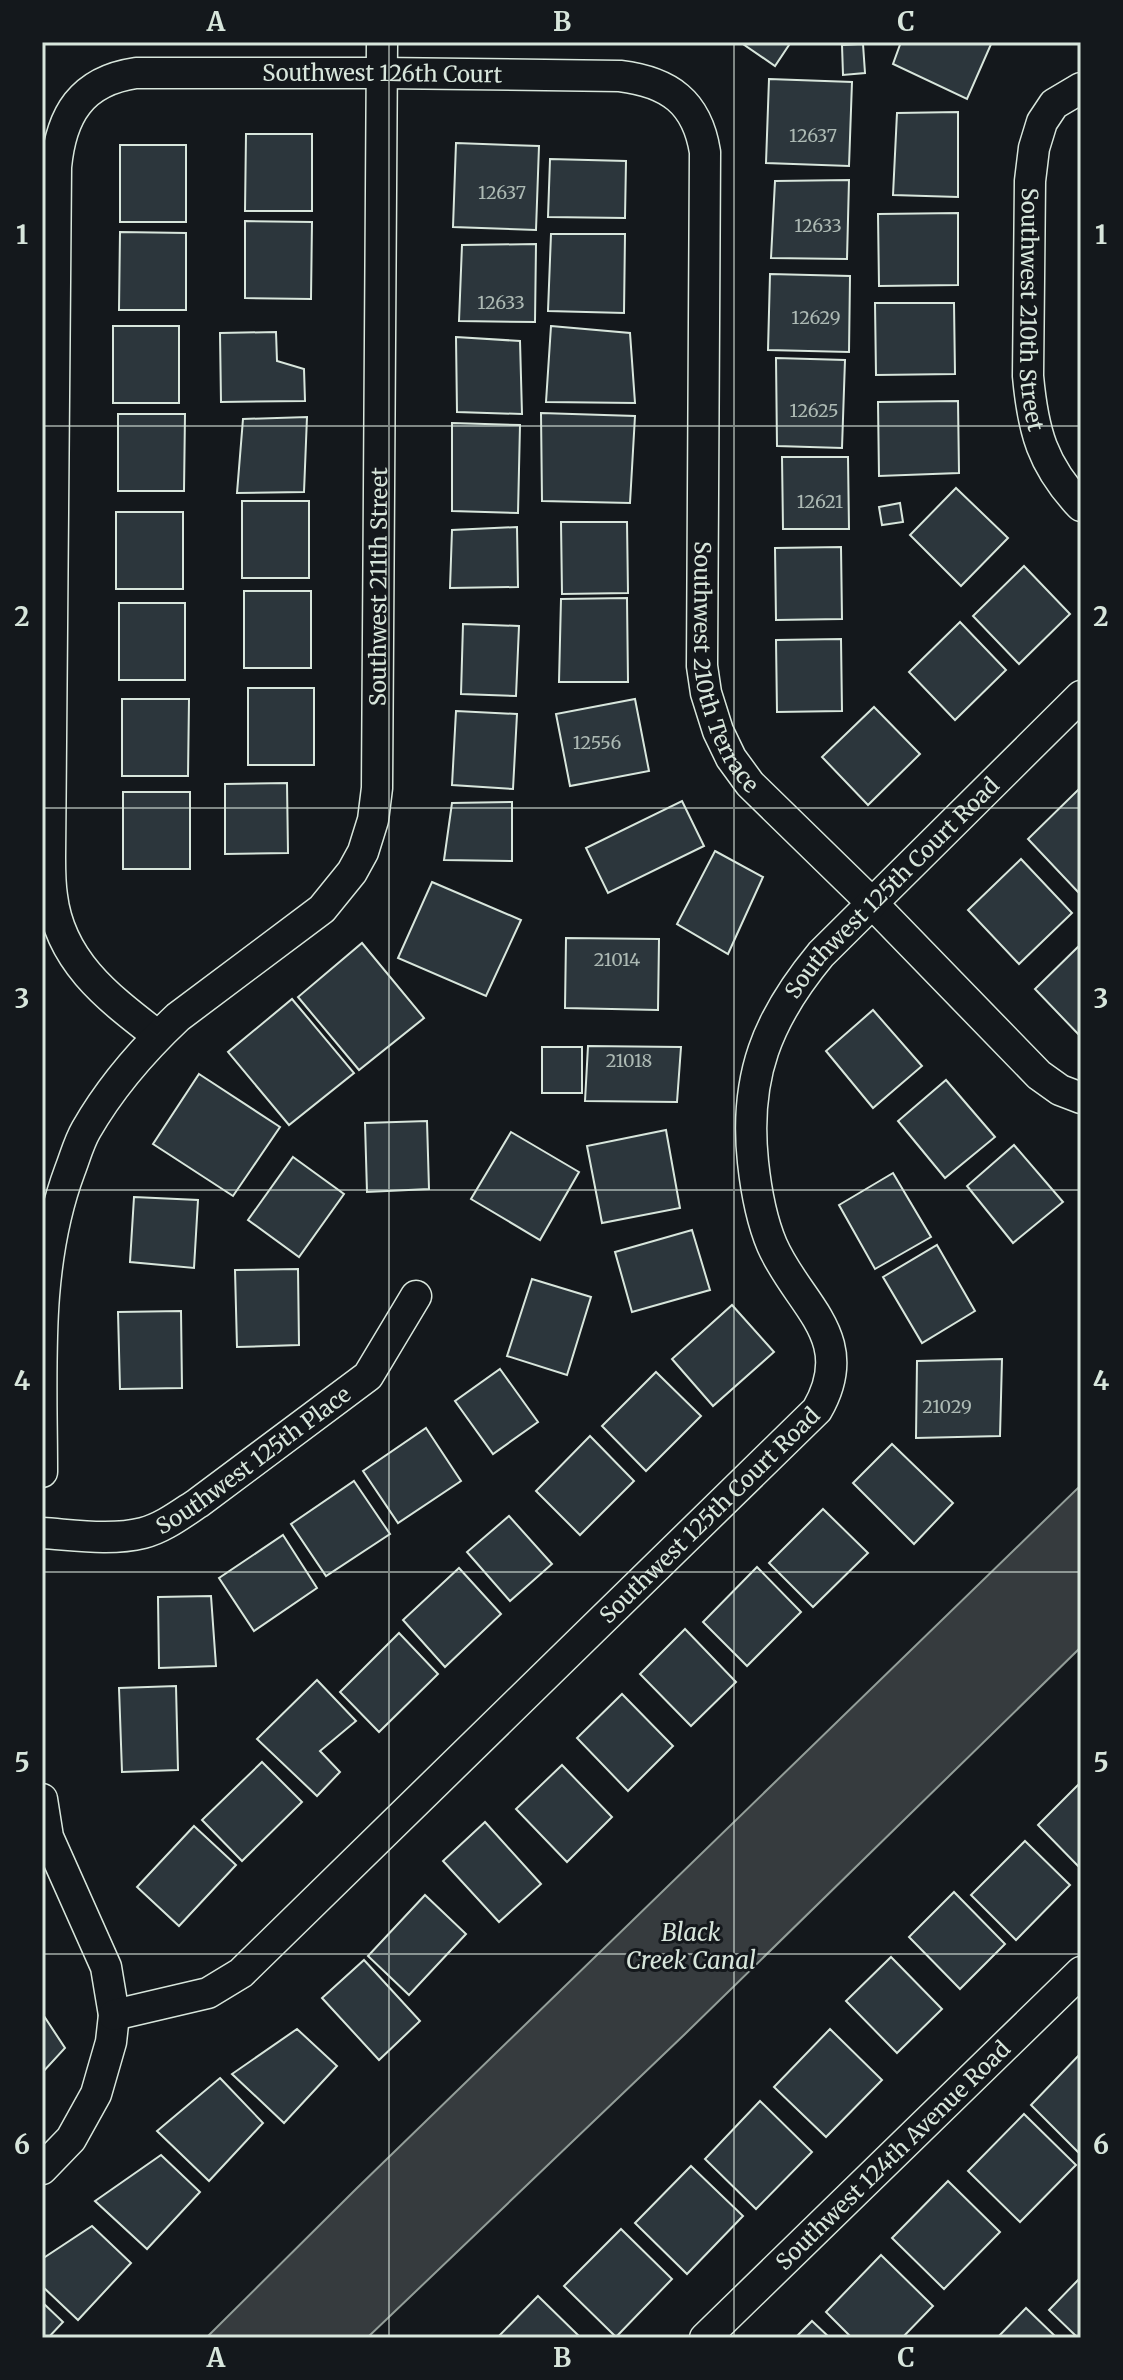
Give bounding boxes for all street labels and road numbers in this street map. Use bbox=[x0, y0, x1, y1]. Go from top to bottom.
street label: Southwest 126th Court bbox=[262, 59, 503, 89]
street label: Southwest 210th Street bbox=[1014, 187, 1050, 435]
street label: Southwest 211th Street bbox=[364, 467, 393, 706]
street label: Southwest 210th Terrace bbox=[688, 541, 765, 799]
street label: Southwest 125th Court Road bbox=[778, 771, 1005, 1004]
street label: Southwest 125th Place bbox=[151, 1380, 356, 1540]
street label: Southwest 125th Court Road bbox=[593, 1401, 825, 1629]
street label: Southwest 124th Avenue Road bbox=[770, 2035, 1016, 2276]

